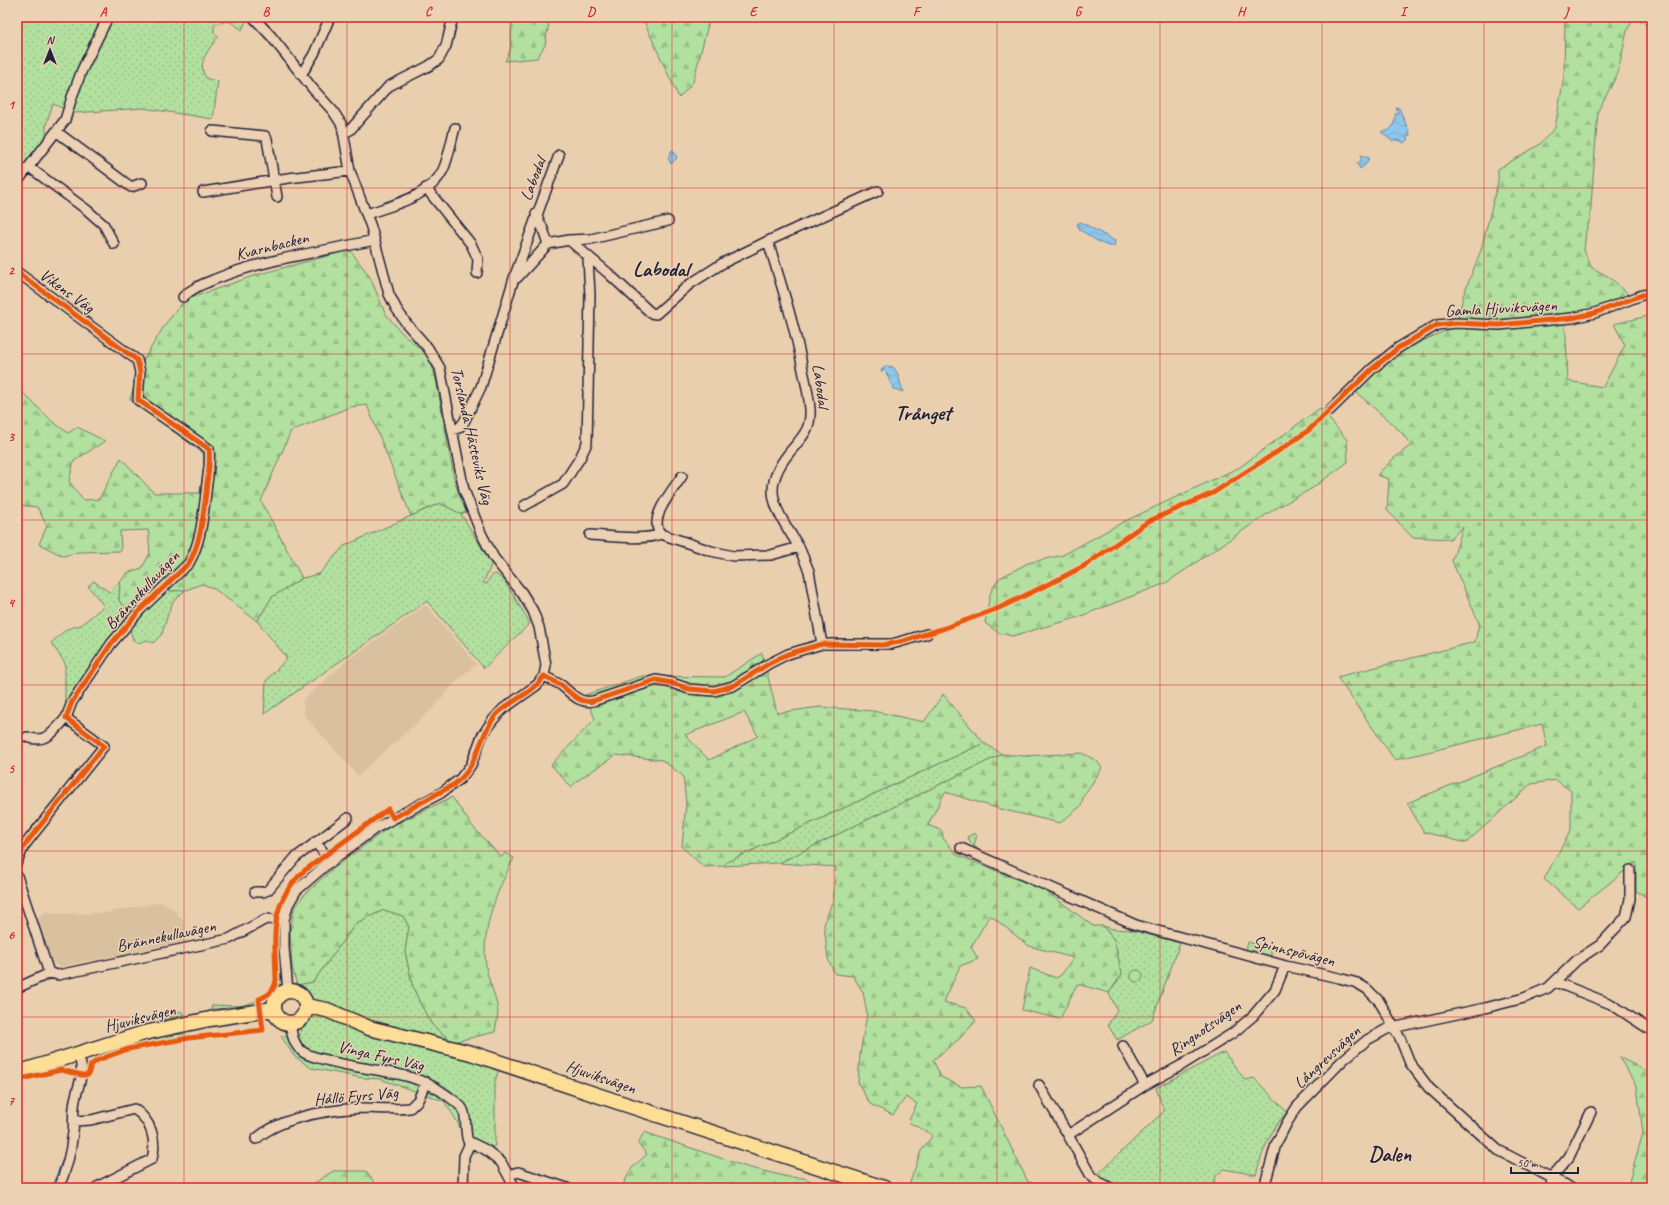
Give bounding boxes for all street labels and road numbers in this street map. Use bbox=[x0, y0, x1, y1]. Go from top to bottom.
street label: Labodal bbox=[515, 152, 552, 204]
street label: Kvarnbacken bbox=[233, 227, 312, 265]
street label: Vikens Väg bbox=[36, 264, 99, 318]
street label: Gamla Hjuviksvägen bbox=[1445, 295, 1558, 321]
street label: Labodal bbox=[807, 362, 835, 413]
street label: Torslanda Hästeviks Väg bbox=[446, 365, 498, 507]
street label: Brännekullavägen bbox=[100, 546, 184, 634]
street label: Brännekullavägen bbox=[115, 915, 218, 957]
street label: Spinnspövägen bbox=[1251, 931, 1337, 971]
street label: Ringnotsvägen bbox=[1165, 995, 1245, 1061]
street label: Hjuviksvägen bbox=[102, 999, 178, 1037]
street label: Långrevsvägen bbox=[1289, 1021, 1365, 1093]
street label: Vinga Fyrs Väg bbox=[336, 1036, 427, 1076]
street label: Hjuviksvägen bbox=[563, 1055, 639, 1099]
street label: Hållö Fyrs Väg bbox=[313, 1082, 400, 1110]

